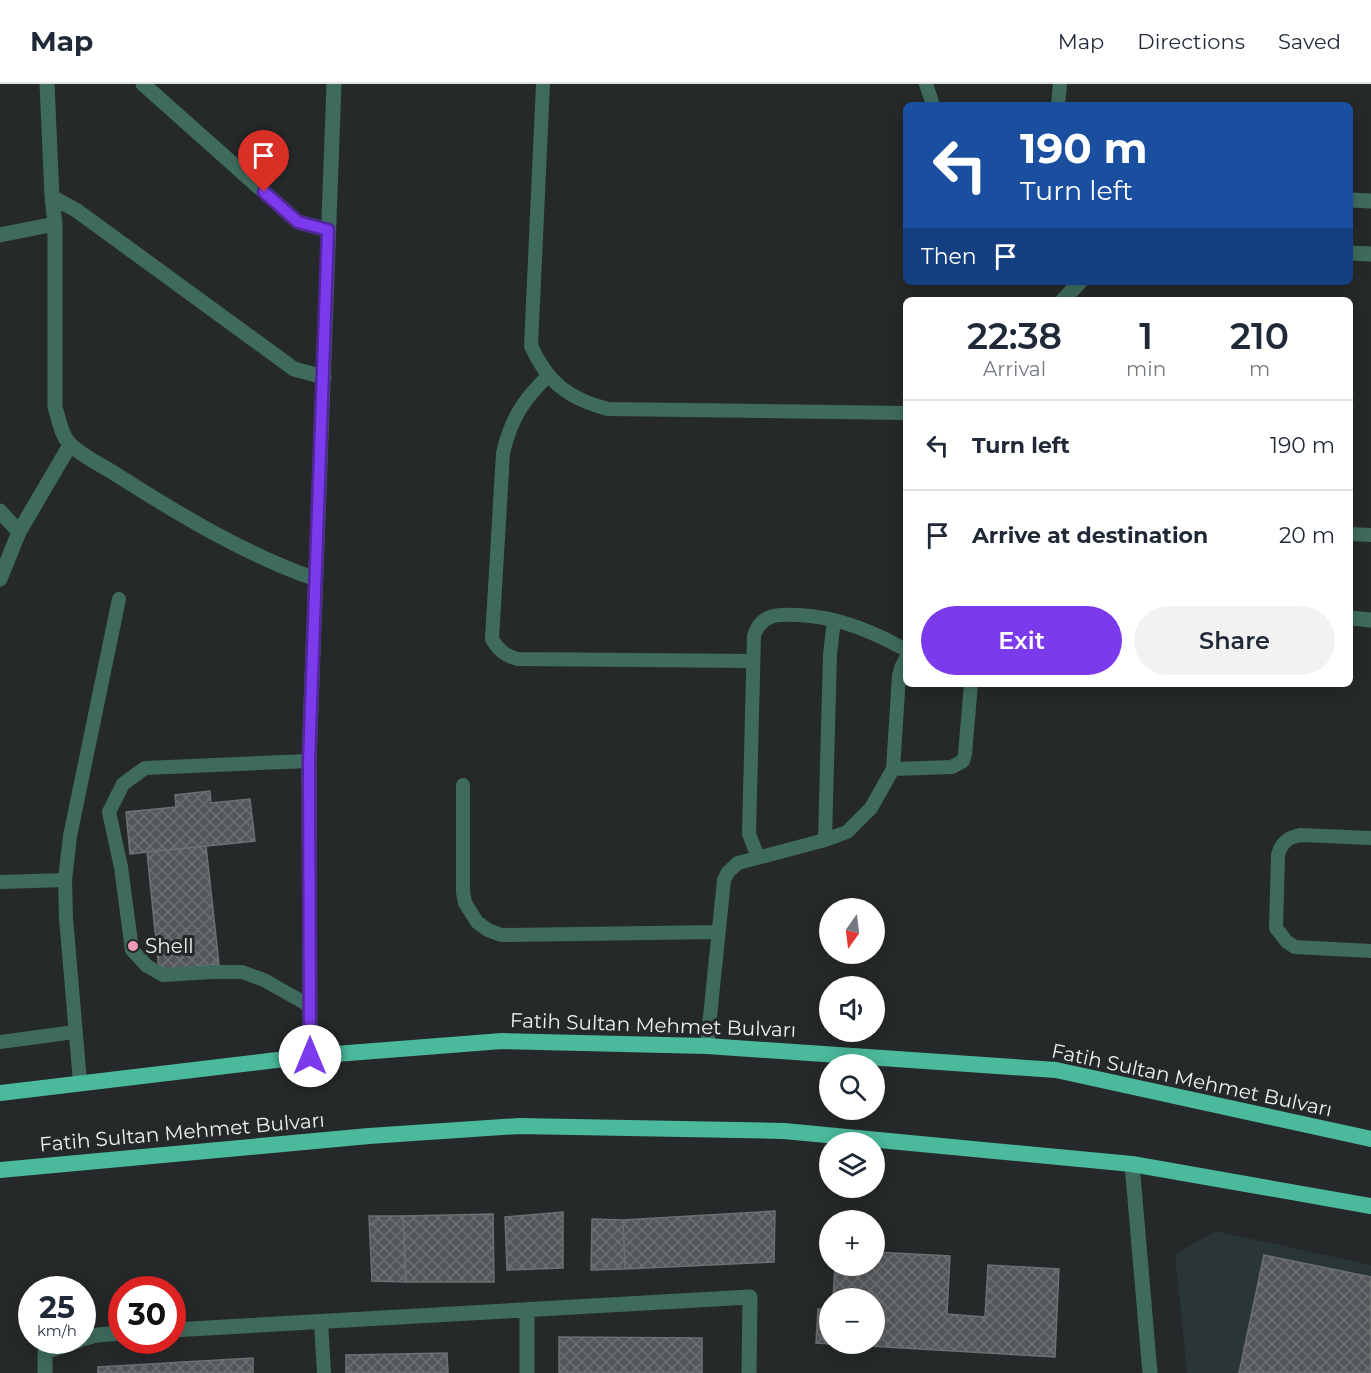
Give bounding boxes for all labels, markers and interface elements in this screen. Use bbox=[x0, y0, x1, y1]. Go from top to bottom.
text: Map bbox=[30, 24, 93, 58]
text: Map bbox=[1058, 29, 1104, 54]
text: Directions bbox=[1137, 29, 1245, 54]
text: Saved bbox=[1278, 29, 1341, 54]
text: 190 m bbox=[1020, 122, 1148, 174]
icon: left bbox=[921, 126, 999, 204]
pin bbox=[238, 130, 289, 192]
icon: arrive bbox=[247, 139, 280, 172]
text: Turn left bbox=[1020, 174, 1133, 207]
icon: arrive bbox=[989, 240, 1022, 273]
text: Then bbox=[921, 243, 977, 270]
text: 22:38 bbox=[967, 314, 1062, 358]
text: 1 bbox=[1139, 314, 1153, 358]
text: 210 bbox=[1230, 314, 1289, 358]
text: Arrival bbox=[983, 357, 1046, 381]
text: min bbox=[1126, 357, 1166, 381]
text: m bbox=[1249, 357, 1270, 381]
icon: left bbox=[921, 429, 954, 462]
text: Turn left bbox=[972, 432, 1070, 459]
text: 190 m bbox=[1270, 432, 1335, 459]
icon: arrive bbox=[921, 519, 954, 552]
text: Arrive at destination bbox=[972, 522, 1208, 549]
text: 20 m bbox=[1279, 522, 1335, 549]
button: Exit bbox=[921, 606, 1122, 675]
button: Share bbox=[1134, 606, 1335, 675]
north arrow bbox=[819, 898, 885, 964]
map controls bbox=[819, 898, 885, 1354]
place label: Shell bbox=[145, 934, 194, 958]
marker: Shell bbox=[126, 939, 140, 953]
button: sound bbox=[819, 976, 885, 1042]
street label: Fatih Sultan Mehmet Bulvarı bbox=[510, 1008, 796, 1042]
position arrow bbox=[278, 1024, 342, 1088]
street label: Fatih Sultan Mehmet Bulvarı bbox=[1049, 1039, 1335, 1121]
button: search bbox=[819, 1054, 885, 1120]
street label: Fatih Sultan Mehmet Bulvarı bbox=[38, 1108, 326, 1156]
button: layers bbox=[819, 1132, 885, 1198]
button: + bbox=[819, 1210, 885, 1276]
speed limit sign: 30 bbox=[108, 1276, 186, 1354]
button: − bbox=[819, 1288, 885, 1354]
text: 25 bbox=[39, 1289, 75, 1326]
text: km/h bbox=[37, 1321, 77, 1340]

